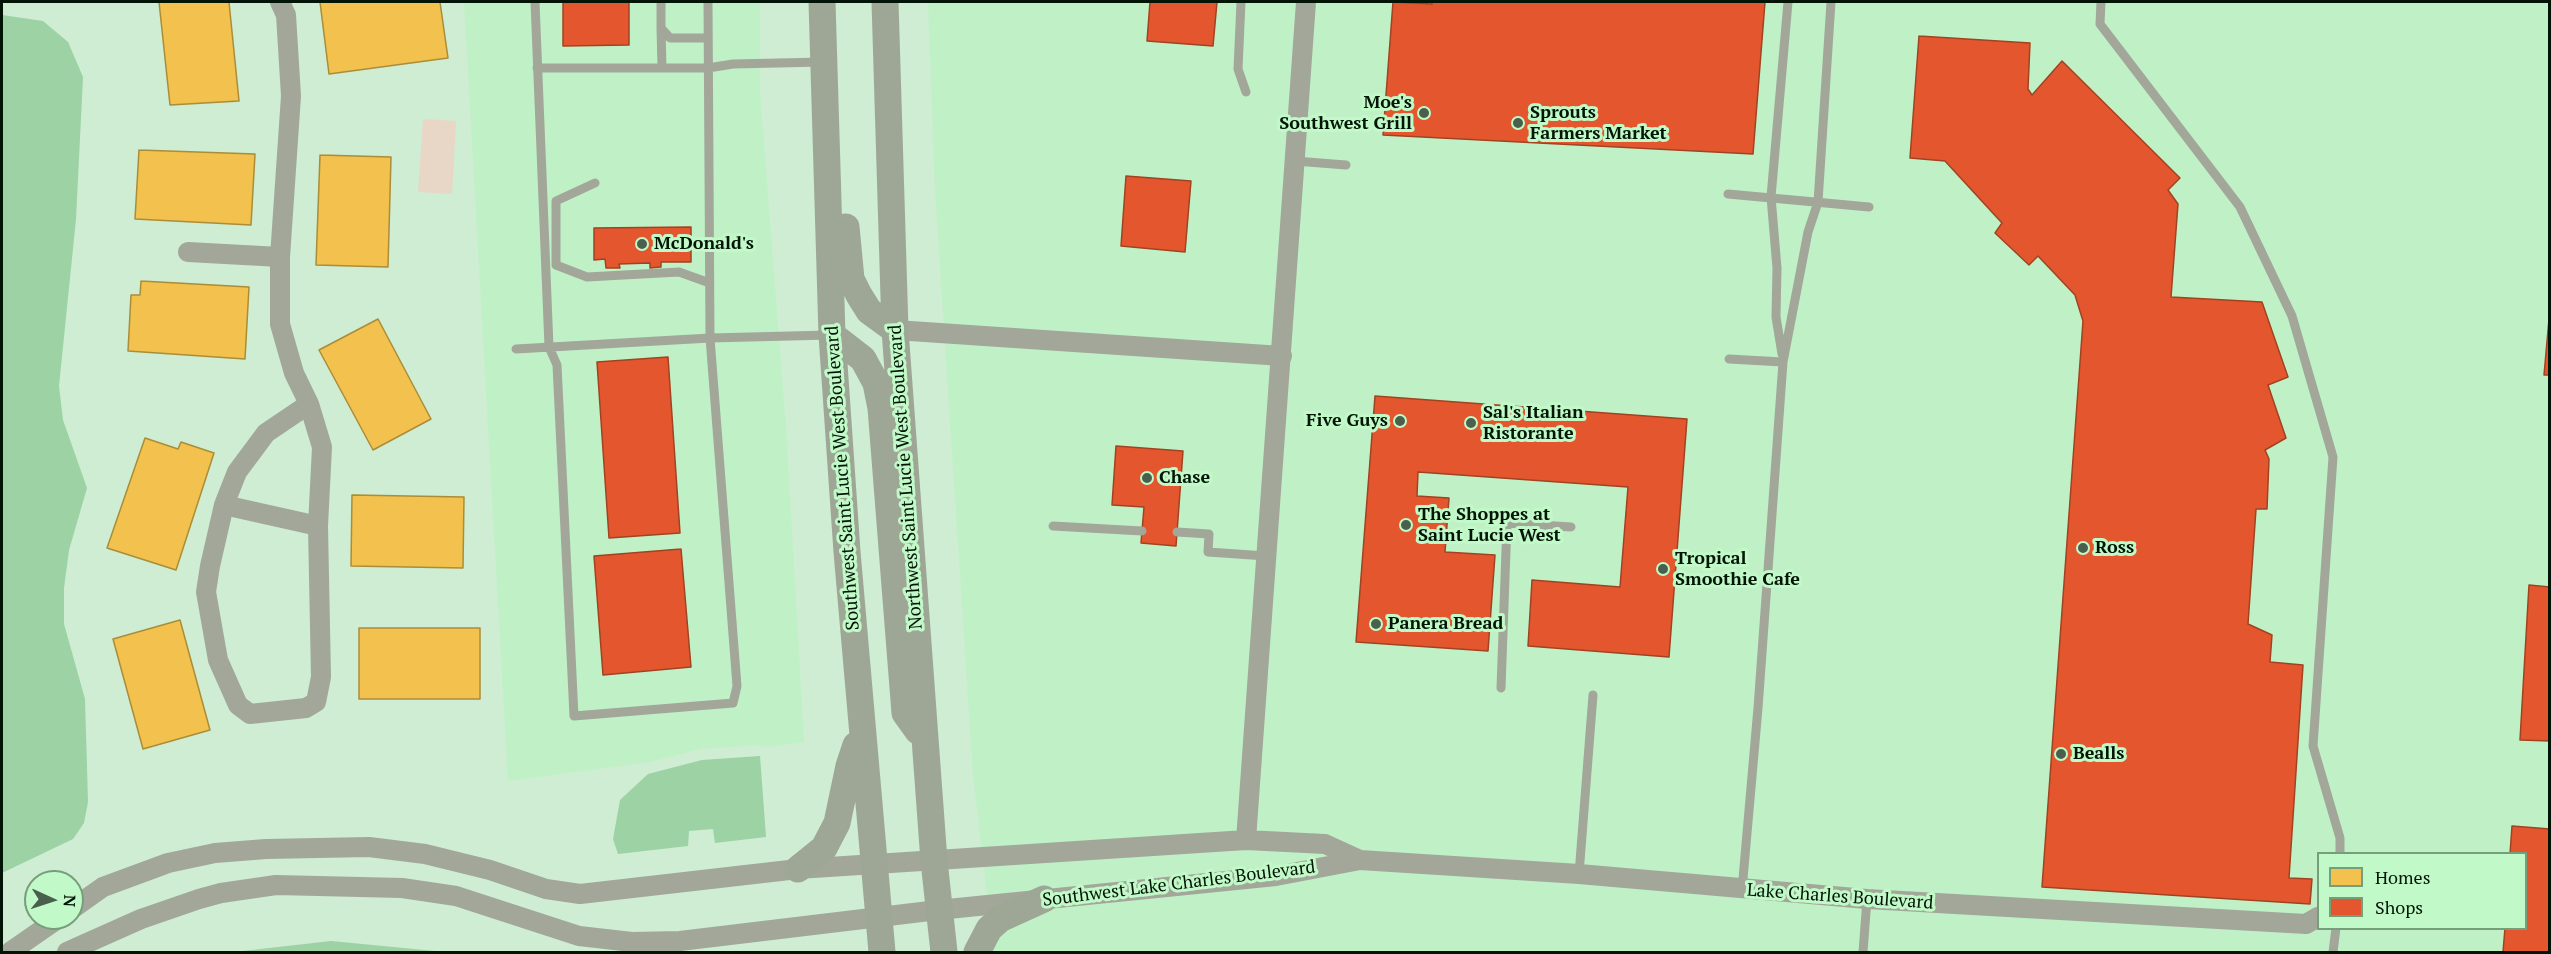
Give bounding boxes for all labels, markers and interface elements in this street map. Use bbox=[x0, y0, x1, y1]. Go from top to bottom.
place label: Moe's Southwest Grill bbox=[1279, 92, 1412, 134]
place label: Sprouts Farmers Market bbox=[1530, 102, 1667, 144]
marker: Moe's Southwest Grill bbox=[1417, 106, 1431, 120]
marker: Sprouts Farmers Market bbox=[1511, 116, 1525, 130]
place label: McDonald's bbox=[654, 233, 754, 255]
marker: McDonald's bbox=[635, 237, 649, 251]
street label: Northwest Saint Lucie West Boulevard bbox=[885, 324, 927, 630]
street label: Southwest Saint Lucie West Boulevard bbox=[822, 325, 864, 631]
place label: Sal's Italian Ristorante bbox=[1483, 402, 1584, 444]
place label: Five Guys bbox=[1306, 410, 1388, 432]
marker: Five Guys bbox=[1393, 414, 1407, 428]
marker: Sal's Italian Ristorante bbox=[1464, 416, 1478, 430]
place label: Chase bbox=[1159, 467, 1210, 489]
marker: Chase bbox=[1140, 471, 1154, 485]
place label: The Shoppes at Saint Lucie West bbox=[1418, 504, 1561, 546]
marker: The Shoppes at Saint Lucie West bbox=[1399, 518, 1413, 532]
place label: Ross bbox=[2095, 537, 2134, 559]
marker: Ross bbox=[2076, 541, 2090, 555]
place label: Tropical Smoothie Cafe bbox=[1675, 548, 1800, 590]
marker: Tropical Smoothie Cafe bbox=[1656, 562, 1670, 576]
place label: Panera Bread bbox=[1388, 613, 1503, 635]
marker: Panera Bread bbox=[1369, 617, 1383, 631]
place label: Bealls bbox=[2073, 743, 2124, 765]
marker: Bealls bbox=[2054, 747, 2068, 761]
legend bbox=[2317, 852, 2527, 930]
street label: Southwest Lake Charles Boulevard bbox=[1041, 857, 1317, 911]
text: Homes bbox=[2375, 865, 2430, 889]
north arrow bbox=[24, 870, 84, 930]
street label: Lake Charles Boulevard bbox=[1746, 880, 1934, 914]
text: N bbox=[59, 894, 81, 907]
text: Shops bbox=[2375, 895, 2423, 919]

